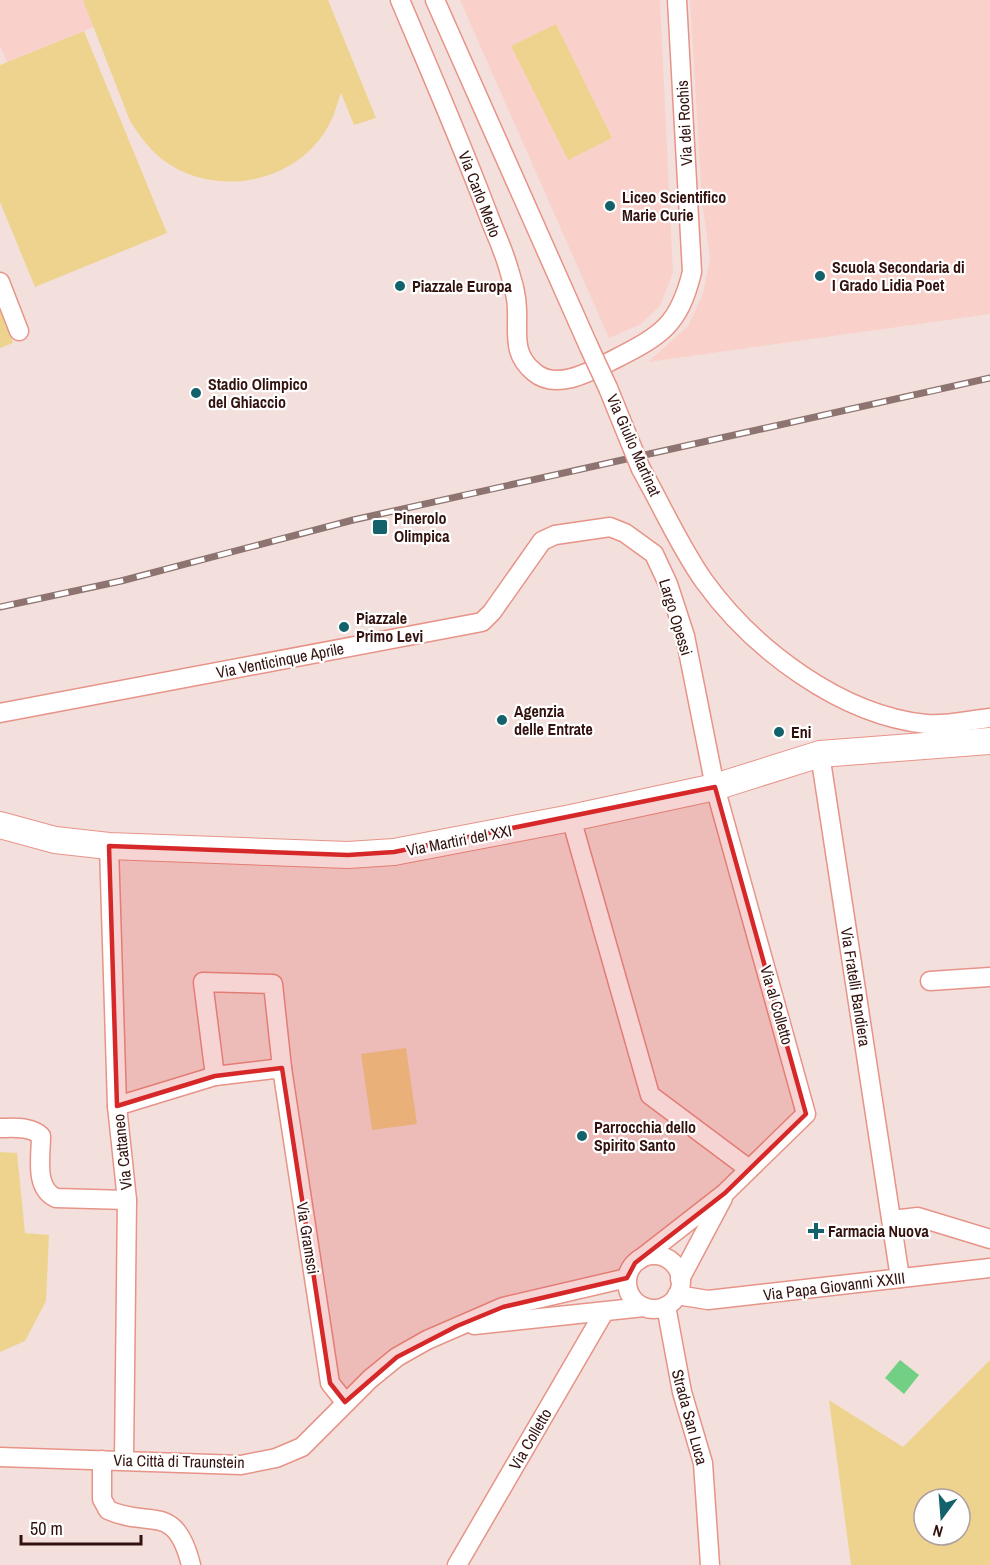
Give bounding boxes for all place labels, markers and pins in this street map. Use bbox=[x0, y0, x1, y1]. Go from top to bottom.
place label: Liceo Scientifico Marie Curie bbox=[622, 186, 726, 226]
marker: Liceo Scientifico Marie Curie bbox=[603, 199, 617, 213]
place label: Scuola Secondaria di I Grado Lidia Poet bbox=[832, 256, 965, 296]
marker: Scuola Secondaria di I Grado Lidia Poet bbox=[813, 269, 827, 283]
place label: Piazzale Europa bbox=[412, 275, 513, 297]
marker: Piazzale Europa bbox=[393, 279, 407, 293]
place label: Stadio Olimpico del Ghiaccio bbox=[208, 373, 308, 413]
marker: Stadio Olimpico del Ghiaccio bbox=[189, 386, 203, 400]
place label: Pinerolo Olimpica bbox=[394, 507, 450, 547]
marker: Pinerolo Olimpica bbox=[371, 518, 389, 536]
place label: Piazzale Primo Levi bbox=[356, 607, 423, 647]
marker: Piazzale Primo Levi bbox=[337, 620, 351, 634]
place label: Agenzia delle Entrate bbox=[514, 700, 593, 740]
marker: Agenzia delle Entrate bbox=[495, 713, 509, 727]
place label: Eni bbox=[791, 721, 811, 743]
marker: Eni bbox=[772, 725, 786, 739]
place label: Parrocchia dello Spirito Santo bbox=[594, 1116, 696, 1156]
marker: Parrocchia dello Spirito Santo bbox=[575, 1129, 589, 1143]
place label: Farmacia Nuova bbox=[828, 1220, 929, 1242]
marker: Farmacia Nuova bbox=[809, 1224, 823, 1238]

